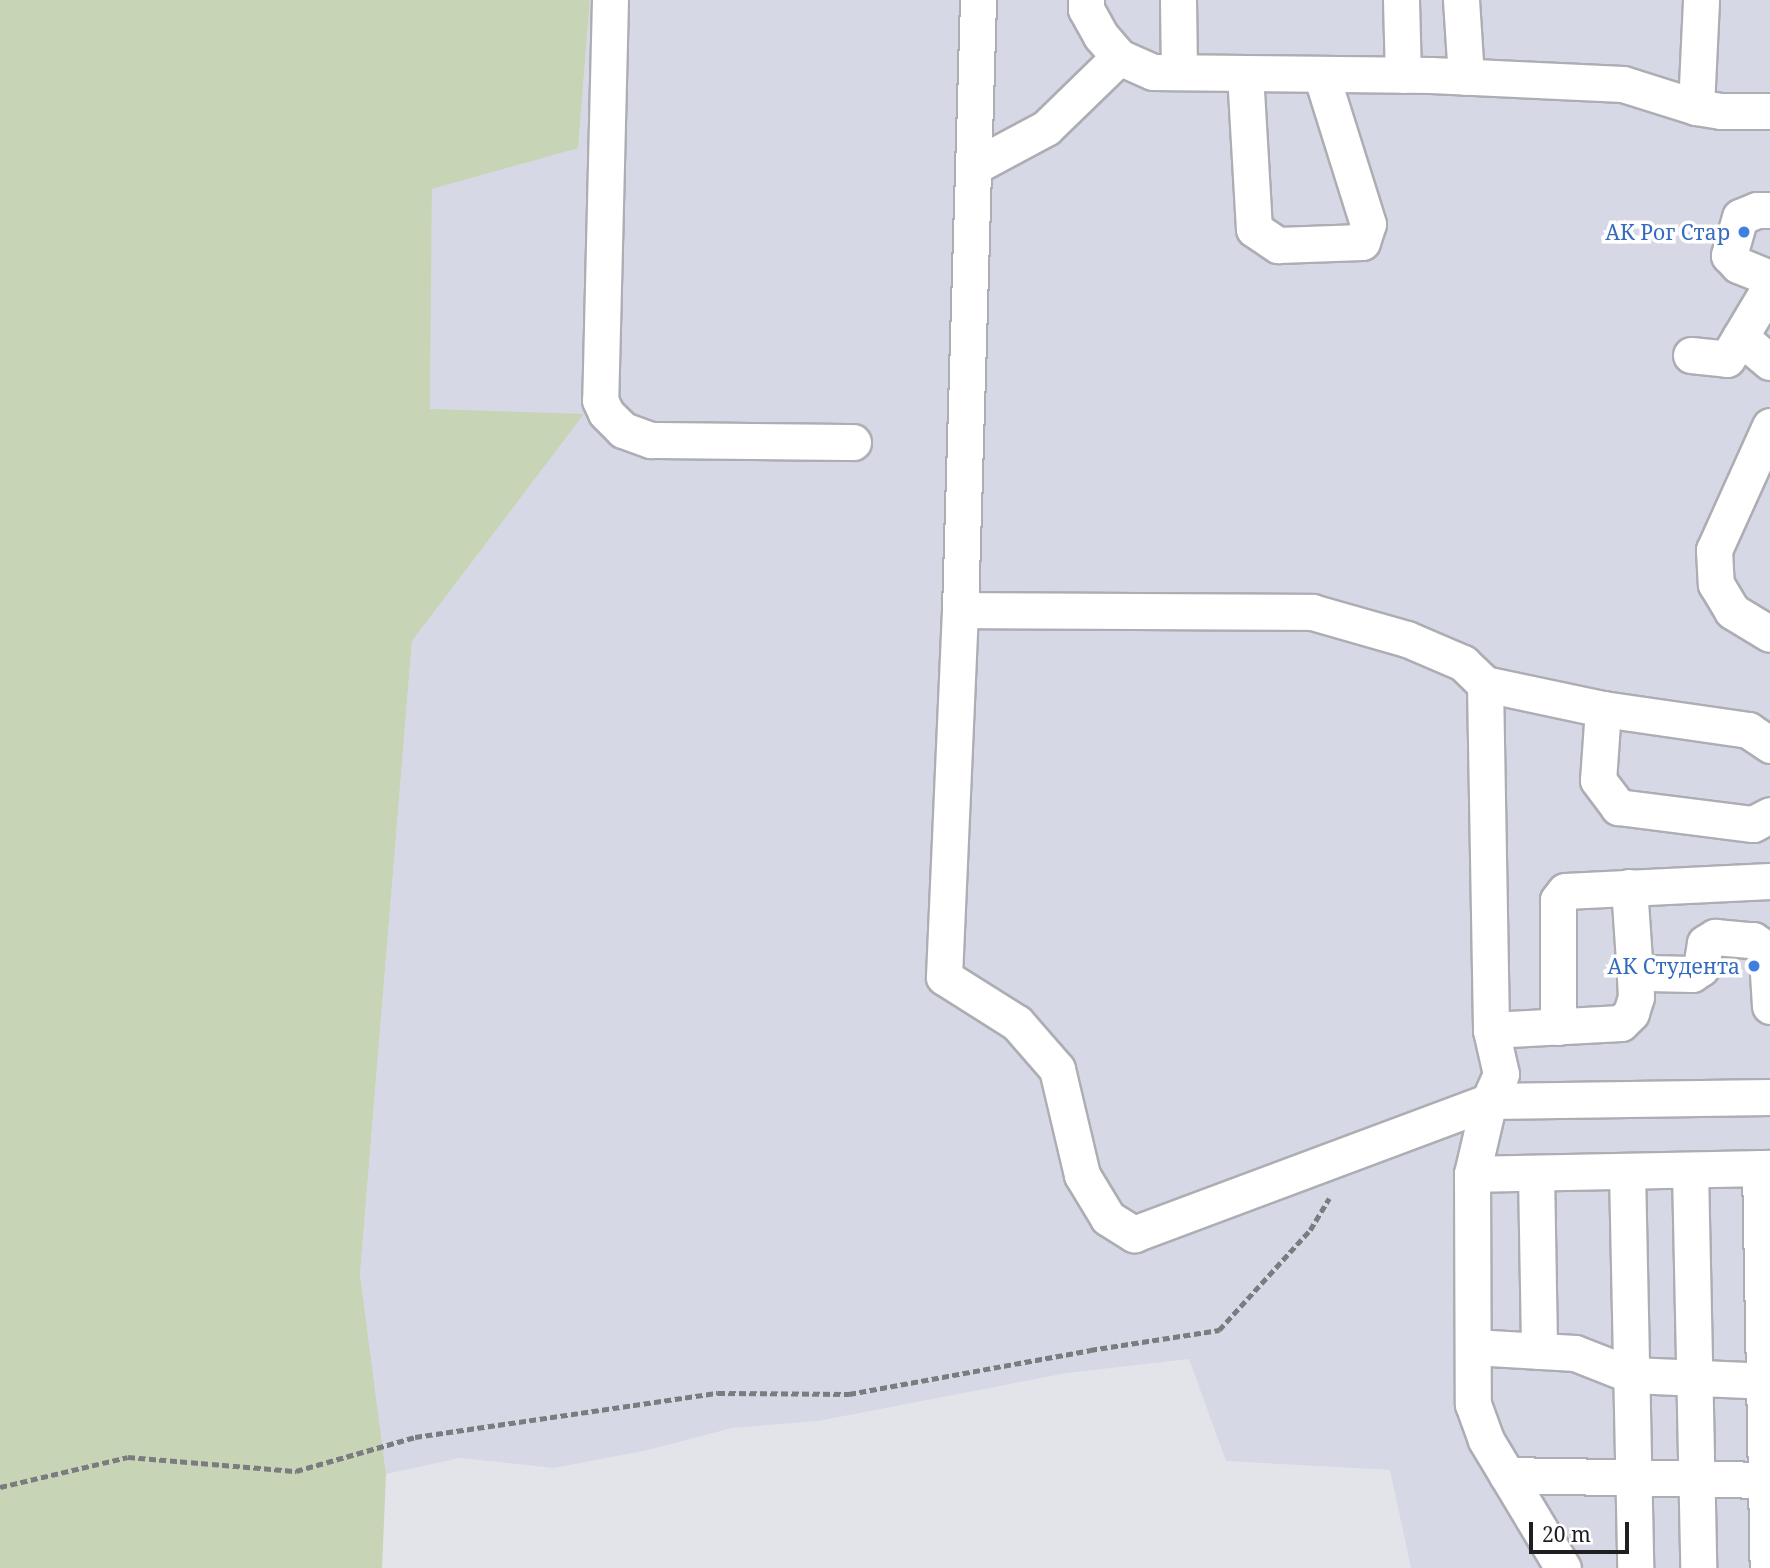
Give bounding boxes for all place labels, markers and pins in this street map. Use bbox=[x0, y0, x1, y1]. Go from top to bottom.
place label: АК Рог Стар bbox=[1605, 219, 1730, 245]
marker: АК Рог Стар bbox=[1736, 224, 1752, 240]
place label: АК Студента bbox=[1608, 953, 1740, 979]
marker: АК Студента bbox=[1746, 958, 1762, 974]

